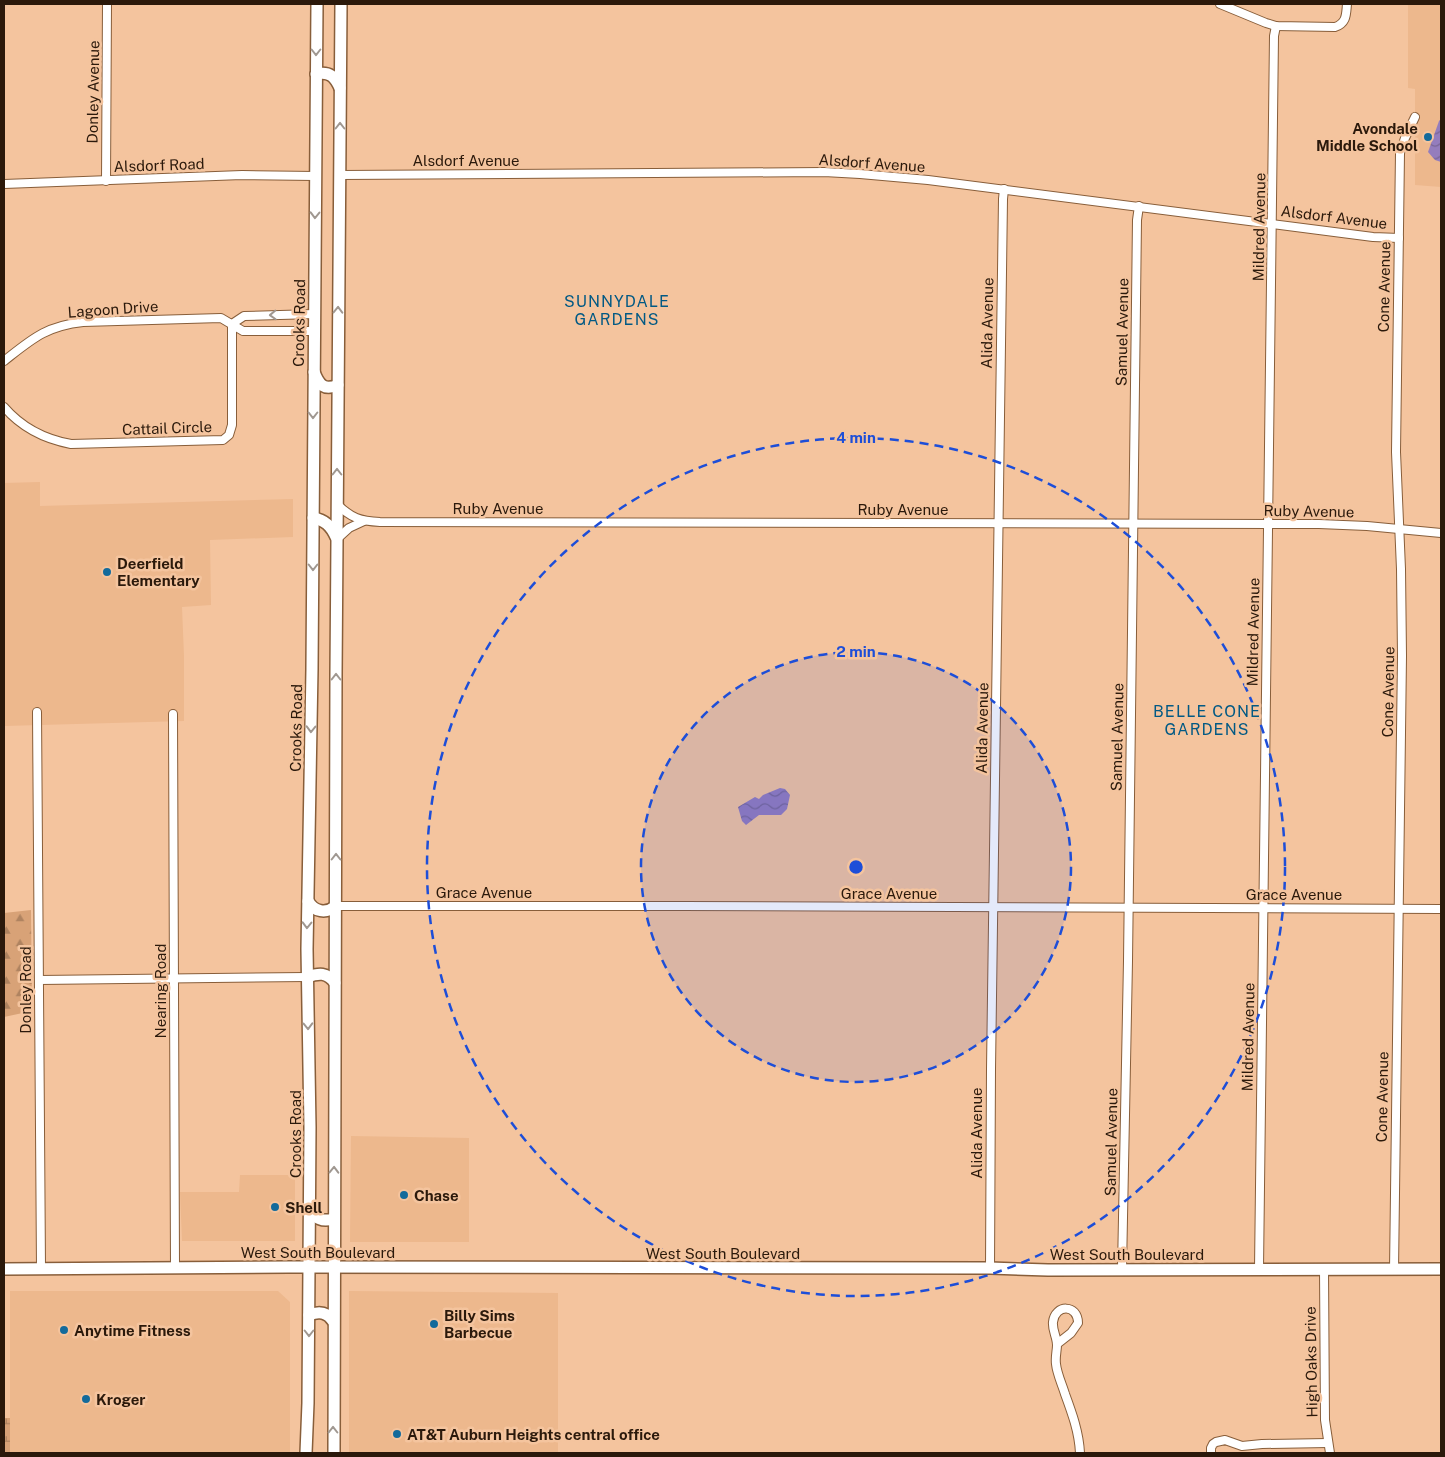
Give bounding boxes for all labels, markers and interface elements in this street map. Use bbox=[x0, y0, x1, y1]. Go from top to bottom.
street label: Donley Avenue bbox=[84, 40, 102, 144]
one-way arrow bbox=[311, 49, 321, 57]
place label: Avondale Middle School bbox=[1316, 120, 1418, 154]
one-way arrow bbox=[335, 122, 345, 130]
marker: Avondale Middle School bbox=[1422, 131, 1434, 143]
street label: Alsdorf Avenue bbox=[818, 151, 926, 175]
street label: Alsdorf Avenue bbox=[412, 152, 520, 169]
street label: Alsdorf Road bbox=[113, 155, 205, 175]
street label: Mildred Avenue bbox=[1250, 173, 1268, 281]
street label: Alsdorf Avenue bbox=[1280, 202, 1388, 232]
one-way arrow bbox=[310, 212, 320, 219]
street label: Cone Avenue bbox=[1375, 241, 1393, 333]
street label: Alida Avenue bbox=[978, 277, 996, 369]
street label: Samuel Avenue bbox=[1113, 278, 1131, 386]
street label: Crooks Road bbox=[290, 279, 308, 367]
district label: SUNNYDALE GARDENS bbox=[564, 292, 670, 329]
street label: Lagoon Drive bbox=[67, 297, 159, 321]
one-way arrow bbox=[333, 306, 344, 314]
one-way arrow bbox=[268, 310, 276, 321]
one-way arrow bbox=[308, 412, 318, 419]
street label: Cattail Circle bbox=[122, 418, 212, 438]
text: 4 min bbox=[836, 429, 876, 446]
one-way arrow bbox=[332, 468, 342, 476]
street label: Ruby Avenue bbox=[453, 500, 543, 517]
street label: Ruby Avenue bbox=[858, 501, 948, 518]
street label: Ruby Avenue bbox=[1263, 502, 1355, 520]
place label: Deerfield Elementary bbox=[117, 555, 200, 589]
one-way arrow bbox=[308, 563, 318, 571]
marker: Deerfield Elementary bbox=[101, 566, 113, 578]
street label: Mildred Avenue bbox=[1244, 578, 1262, 686]
text: 2 min bbox=[836, 643, 876, 660]
street label: Cone Avenue bbox=[1379, 646, 1397, 738]
one-way arrow bbox=[331, 673, 341, 681]
street label: Alida Avenue bbox=[973, 682, 991, 774]
street label: Samuel Avenue bbox=[1108, 683, 1126, 791]
street label: Crooks Road bbox=[287, 684, 305, 772]
district label: BELLE CONE GARDENS bbox=[1153, 702, 1261, 739]
one-way arrow bbox=[306, 726, 316, 733]
one-way arrow bbox=[331, 853, 341, 861]
centre of rings bbox=[847, 858, 865, 876]
street label: Grace Avenue bbox=[436, 884, 532, 901]
street label: Grace Avenue bbox=[841, 885, 937, 902]
street label: Grace Avenue bbox=[1246, 886, 1342, 903]
one-way arrow bbox=[302, 922, 312, 930]
street label: Nearing Road bbox=[152, 944, 169, 1038]
street label: Donley Road bbox=[17, 946, 34, 1034]
street label: Mildred Avenue bbox=[1239, 983, 1257, 1091]
one-way arrow bbox=[303, 1022, 313, 1030]
street label: Cone Avenue bbox=[1373, 1051, 1391, 1143]
street label: Alida Avenue bbox=[968, 1087, 985, 1179]
street label: Samuel Avenue bbox=[1102, 1088, 1120, 1196]
street label: Crooks Road bbox=[287, 1090, 304, 1178]
one-way arrow bbox=[329, 1166, 339, 1174]
place label: Chase bbox=[414, 1187, 459, 1204]
marker: Chase bbox=[398, 1189, 410, 1201]
place label: Shell bbox=[285, 1199, 323, 1216]
marker: Shell bbox=[269, 1201, 281, 1213]
street label: West South Boulevard bbox=[241, 1244, 395, 1261]
street label: West South Boulevard bbox=[646, 1245, 800, 1262]
street label: West South Boulevard bbox=[1050, 1246, 1204, 1263]
street label: High Oaks Drive bbox=[1302, 1306, 1320, 1418]
place label: Billy Sims Barbecue bbox=[444, 1307, 515, 1341]
marker: Billy Sims Barbecue bbox=[428, 1318, 440, 1330]
place label: Anytime Fitness bbox=[74, 1322, 191, 1339]
marker: Anytime Fitness bbox=[58, 1324, 70, 1336]
one-way arrow bbox=[304, 1330, 314, 1337]
place label: Kroger bbox=[96, 1391, 146, 1408]
marker: Kroger bbox=[80, 1393, 92, 1405]
one-way arrow bbox=[328, 1426, 339, 1434]
place label: AT&T Auburn Heights central office bbox=[407, 1426, 660, 1443]
marker: AT&T Auburn Heights central office bbox=[391, 1428, 403, 1440]

